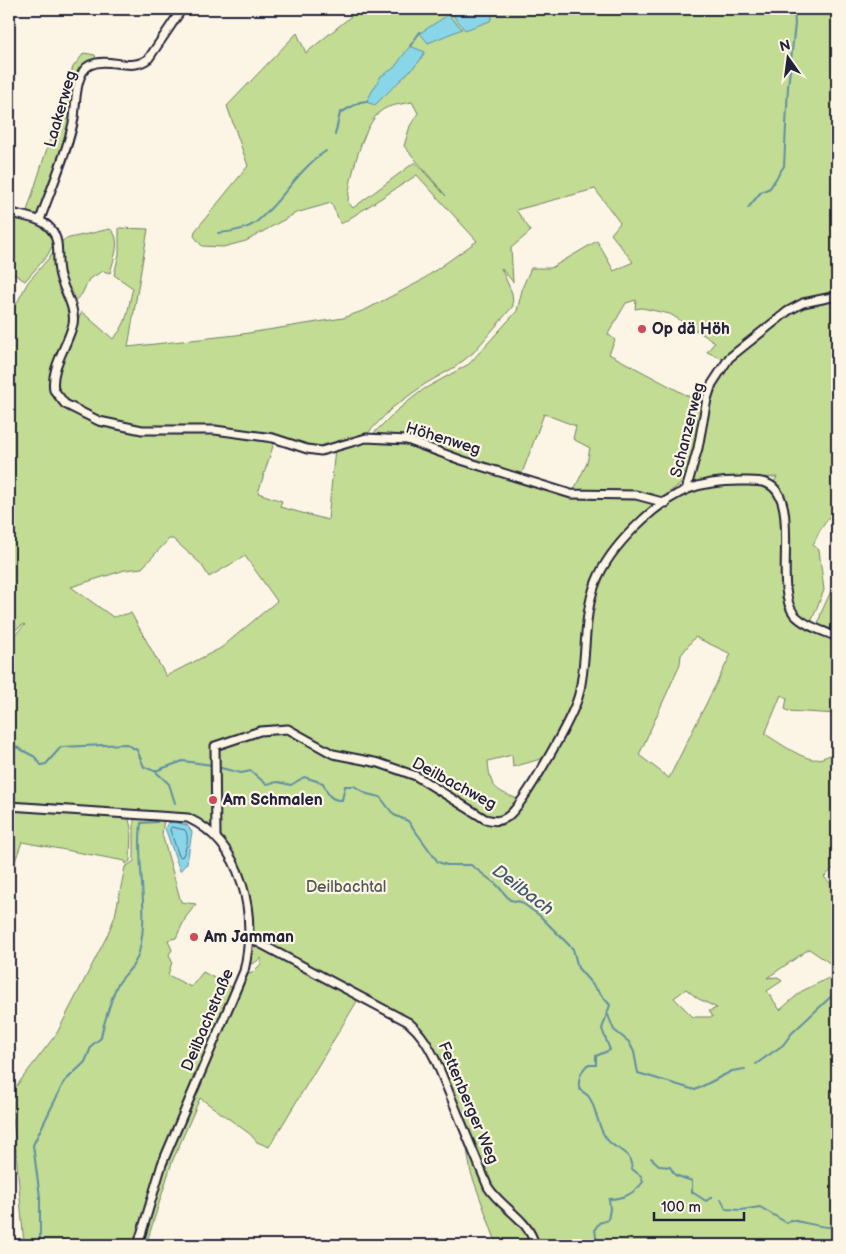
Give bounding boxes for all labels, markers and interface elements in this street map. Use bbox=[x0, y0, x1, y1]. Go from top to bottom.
north arrow bbox=[764, 32, 814, 82]
text: N bbox=[778, 36, 792, 55]
street label: Laakerweg bbox=[41, 68, 81, 150]
place label: Op dä Höh bbox=[652, 320, 730, 339]
marker: Op dä Höh bbox=[636, 323, 648, 335]
street label: Schanzerweg bbox=[667, 381, 709, 479]
street label: Höhenweg bbox=[403, 419, 483, 459]
street label: Deilbachweg bbox=[409, 754, 499, 814]
place label: Am Schmalen bbox=[222, 791, 323, 810]
marker: Am Schmalen bbox=[207, 794, 219, 806]
water label: Deilbach bbox=[488, 860, 558, 920]
park label: Deilbachtal bbox=[306, 878, 386, 897]
place label: Am Jamman bbox=[203, 928, 294, 947]
marker: Am Jamman bbox=[188, 931, 200, 943]
street label: Deilbachstraße bbox=[178, 965, 238, 1074]
street label: Fettenberger Weg bbox=[434, 1039, 502, 1167]
scale bar bbox=[654, 1189, 744, 1221]
text: 100 m bbox=[661, 1198, 701, 1217]

